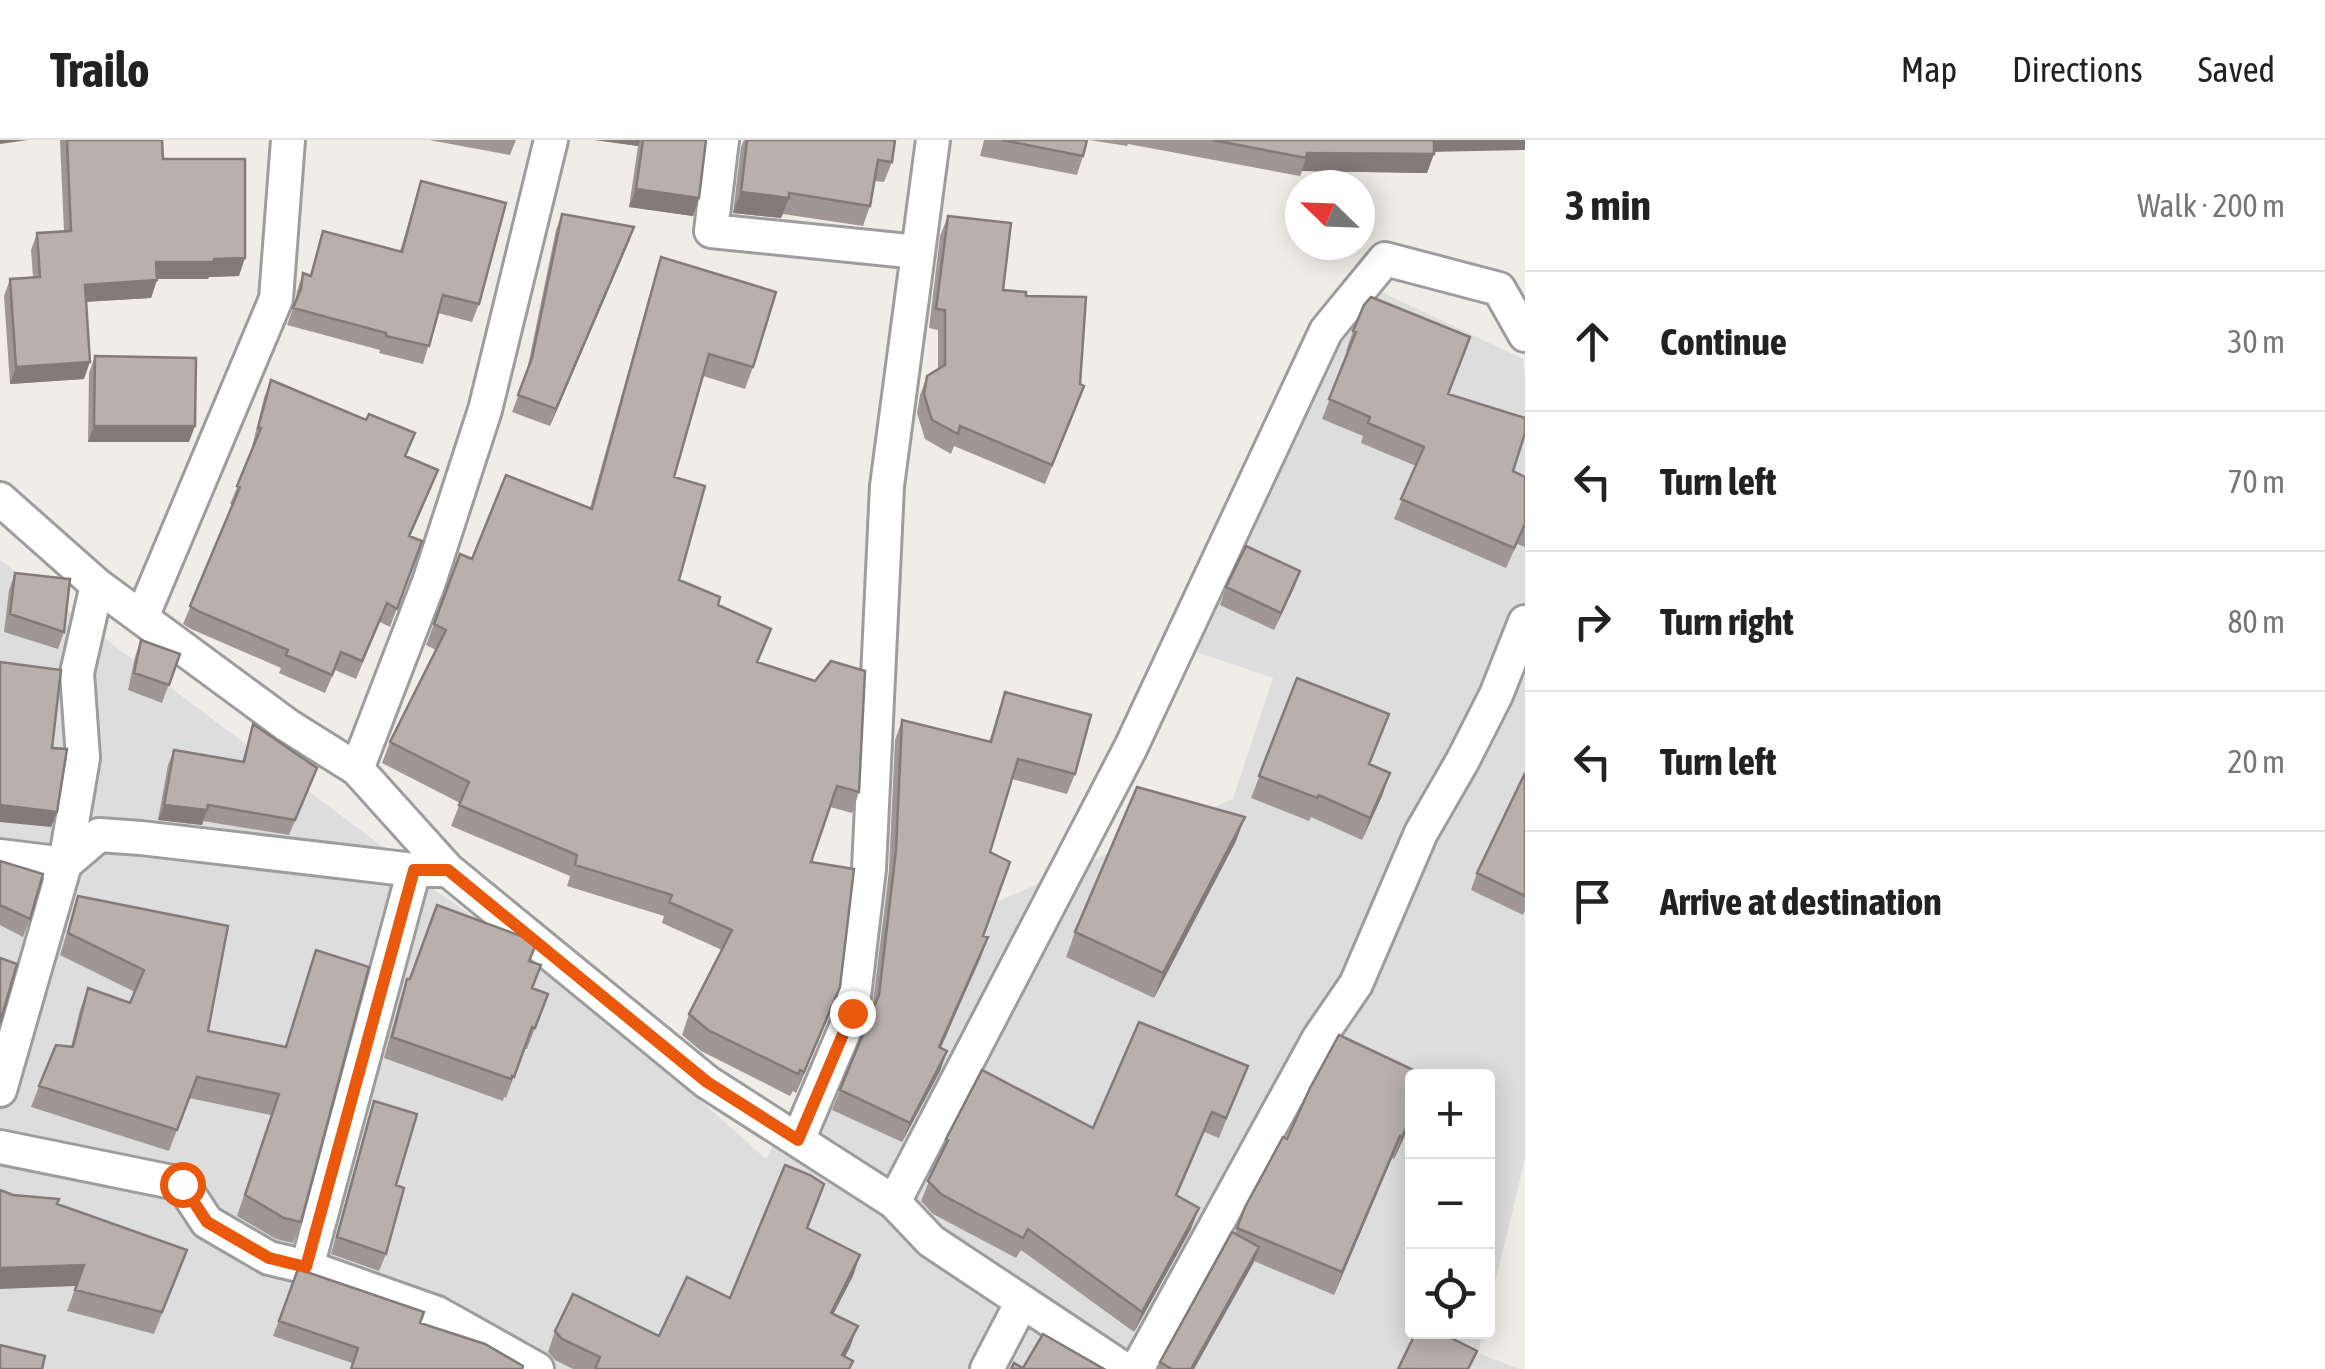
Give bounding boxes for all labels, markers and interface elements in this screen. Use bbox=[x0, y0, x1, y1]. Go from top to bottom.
text: Trailo bbox=[50, 42, 150, 97]
text: Map bbox=[1901, 49, 1957, 89]
text: Directions bbox=[2012, 49, 2143, 89]
text: Saved bbox=[2198, 49, 2275, 89]
north arrow bbox=[1285, 170, 1375, 260]
text: 3 min bbox=[1565, 181, 1651, 229]
text: Walk · 200 m bbox=[2137, 187, 2285, 224]
icon: ahead bbox=[1565, 314, 1620, 369]
text: Continue bbox=[1660, 320, 1787, 363]
text: 30 m bbox=[2227, 323, 2285, 360]
icon: left bbox=[1565, 454, 1620, 509]
text: Turn left bbox=[1660, 460, 1776, 503]
text: 70 m bbox=[2227, 463, 2285, 500]
icon: right bbox=[1565, 594, 1620, 649]
text: Turn right bbox=[1660, 600, 1794, 643]
text: 80 m bbox=[2227, 603, 2285, 640]
icon: left bbox=[1565, 734, 1620, 789]
text: Turn left bbox=[1660, 740, 1776, 783]
text: 20 m bbox=[2227, 743, 2285, 780]
icon: arrive bbox=[1565, 874, 1620, 929]
text: Arrive at destination bbox=[1660, 880, 1942, 923]
route end bbox=[830, 991, 876, 1037]
map controls bbox=[1405, 1069, 1495, 1339]
button: + bbox=[1405, 1069, 1495, 1159]
button: − bbox=[1405, 1159, 1495, 1249]
route start bbox=[160, 1162, 206, 1208]
button: locate bbox=[1405, 1249, 1495, 1339]

